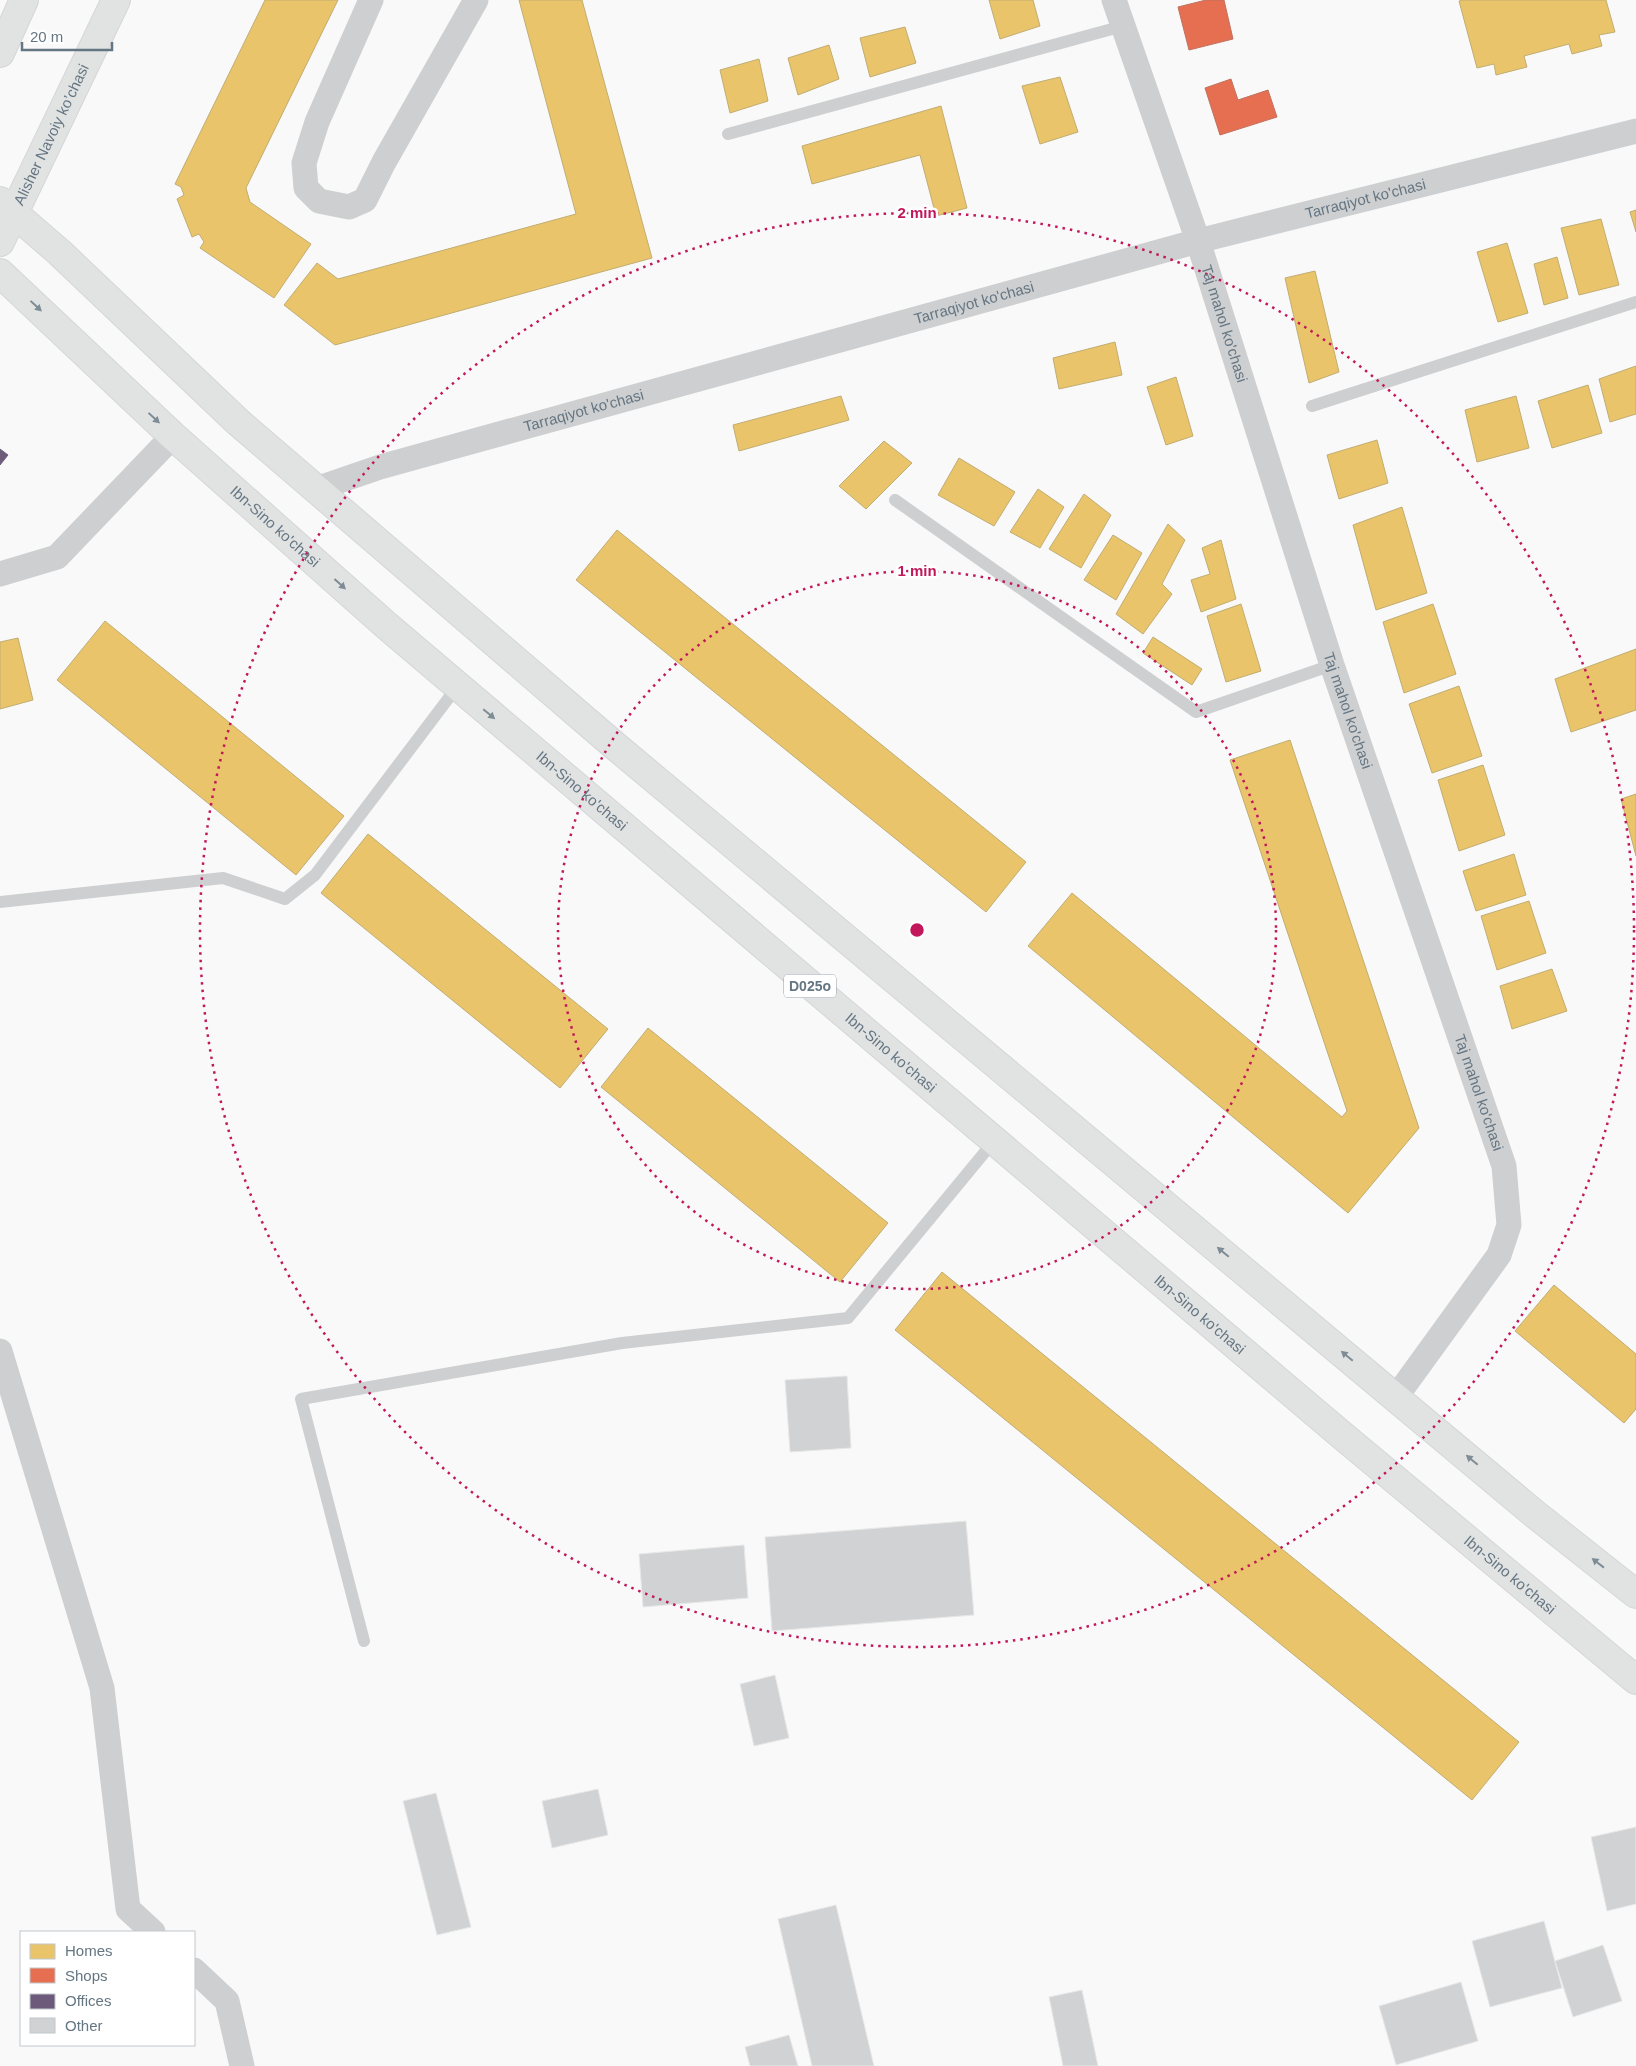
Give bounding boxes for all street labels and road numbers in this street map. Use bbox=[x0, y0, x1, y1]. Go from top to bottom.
street label: Alisher Navoiy ko’chasi bbox=[10, 61, 92, 208]
street label: Tarraqiyot ko'chasi bbox=[1303, 175, 1427, 222]
street label: Taj mahol ko'chasi bbox=[1198, 263, 1251, 384]
street label: Tarraqiyot ko'chasi bbox=[912, 278, 1036, 327]
street label: Tarraqiyot ko'chasi bbox=[522, 386, 645, 435]
street label: Ibn-Sino ko'chasi bbox=[227, 482, 323, 570]
street label: Taj mahol ko'chasi bbox=[1320, 650, 1376, 771]
street label: Ibn-Sino ko'chasi bbox=[533, 747, 631, 834]
road number: D025o bbox=[784, 974, 836, 998]
street label: Ibn-Sino ko'chasi bbox=[842, 1009, 940, 1096]
street label: Taj mahol ko'chasi bbox=[1451, 1032, 1507, 1153]
street label: Ibn-Sino ko'chasi bbox=[1151, 1271, 1249, 1358]
street label: Ibn-Sino ko'chasi bbox=[1461, 1532, 1559, 1618]

